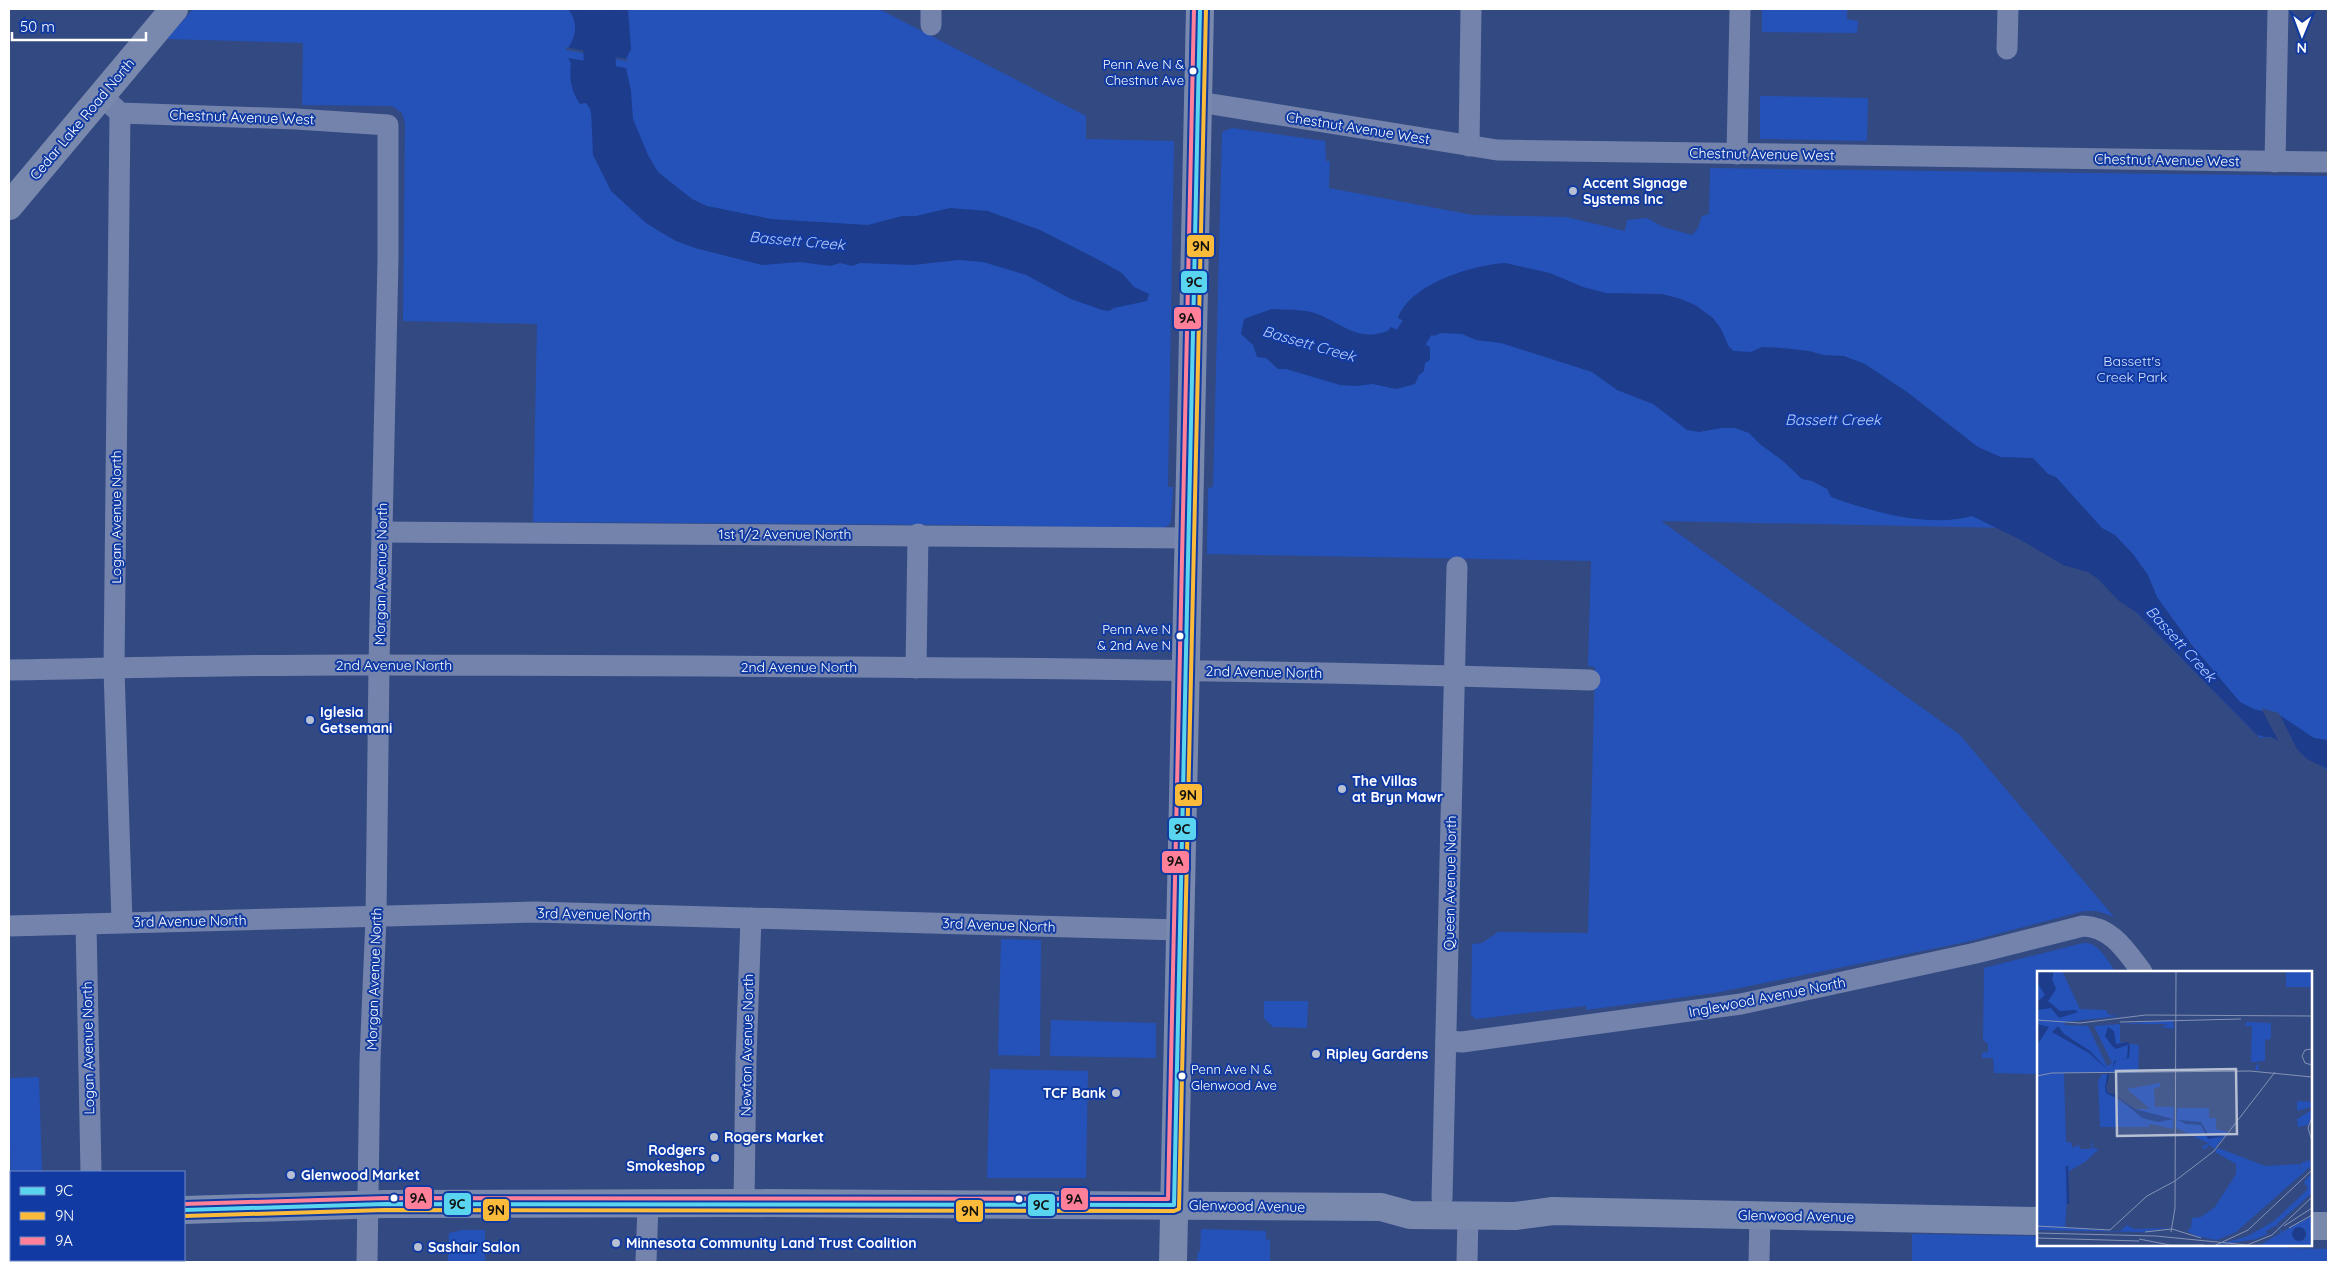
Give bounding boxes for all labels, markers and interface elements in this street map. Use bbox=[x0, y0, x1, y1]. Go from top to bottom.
scale bar bbox=[12, 10, 146, 42]
north arrow bbox=[2277, 10, 2327, 60]
text: 50 m bbox=[20, 17, 55, 36]
text: N bbox=[2296, 39, 2307, 57]
street label: Cedar Lake Road North bbox=[26, 54, 138, 184]
place label: Penn Ave N & Chestnut Ave bbox=[1103, 56, 1184, 88]
marker: Penn Ave N & Chestnut Ave bbox=[1188, 66, 1198, 76]
street label: Chestnut Avenue West bbox=[169, 105, 315, 129]
street label: Chestnut Avenue West bbox=[1285, 108, 1431, 148]
street label: Chestnut Avenue West bbox=[1689, 144, 1835, 164]
street label: Chestnut Avenue West bbox=[2094, 150, 2240, 170]
place label: Accent Signage Systems Inc bbox=[1583, 174, 1687, 208]
marker: Accent Signage Systems Inc bbox=[1567, 185, 1579, 197]
water label: Bassett Creek bbox=[748, 227, 848, 254]
line badge: 9N bbox=[1186, 234, 1215, 258]
text: 9N bbox=[1192, 237, 1210, 255]
line badge: 9C bbox=[1180, 270, 1208, 294]
text: 9C bbox=[1186, 273, 1203, 291]
line badge: 9A bbox=[1173, 306, 1202, 330]
text: 9A bbox=[1179, 309, 1195, 327]
water label: Bassett Creek bbox=[1260, 321, 1360, 366]
park label: Bassett's Creek Park bbox=[2097, 352, 2168, 386]
water label: Bassett Creek bbox=[1785, 410, 1883, 429]
street label: Logan Avenue North bbox=[107, 450, 125, 584]
street label: Morgan Avenue North bbox=[371, 502, 391, 646]
street label: 1st 1/2 Avenue North bbox=[719, 525, 851, 543]
water label: Bassett Creek bbox=[2142, 602, 2222, 687]
place label: Penn Ave N & 2nd Ave N bbox=[1097, 621, 1171, 653]
marker: Penn Ave N & 2nd Ave N bbox=[1175, 631, 1185, 641]
street label: 2nd Avenue North bbox=[336, 656, 452, 674]
street label: 2nd Avenue North bbox=[741, 658, 857, 676]
street label: 2nd Avenue North bbox=[1206, 662, 1322, 682]
place label: Iglesia Getsemani bbox=[320, 703, 392, 737]
marker: Iglesia Getsemani bbox=[304, 714, 316, 726]
place label: The Villas at Bryn Mawr bbox=[1352, 772, 1443, 806]
line badge: 9N bbox=[1174, 783, 1203, 807]
marker: The Villas at Bryn Mawr bbox=[1336, 783, 1348, 795]
text: 9N bbox=[1179, 786, 1197, 804]
street label: Queen Avenue North bbox=[1440, 815, 1460, 951]
line badge: 9C bbox=[1168, 817, 1197, 841]
text: 9C bbox=[1174, 820, 1191, 838]
line badge: 9A bbox=[1161, 850, 1190, 874]
text: 9A bbox=[1167, 852, 1183, 870]
street label: 3rd Avenue North bbox=[537, 904, 651, 924]
street label: Morgan Avenue North bbox=[363, 907, 385, 1051]
street label: 3rd Avenue North bbox=[133, 911, 247, 931]
street label: 3rd Avenue North bbox=[942, 914, 1056, 936]
inset map bbox=[2037, 971, 2312, 1246]
street label: Newton Avenue North bbox=[737, 973, 757, 1117]
street label: Inglewood Avenue North bbox=[1687, 973, 1847, 1021]
street label: Logan Avenue North bbox=[78, 981, 98, 1115]
place label: Ripley Gardens bbox=[1326, 1045, 1429, 1063]
marker: Ripley Gardens bbox=[1310, 1048, 1322, 1060]
place label: Penn Ave N & Glenwood Ave bbox=[1191, 1061, 1277, 1093]
marker: Penn Ave N & Glenwood Ave bbox=[1177, 1071, 1187, 1081]
place label: TCF Bank bbox=[1043, 1084, 1106, 1102]
marker: TCF Bank bbox=[1110, 1087, 1122, 1099]
place label: Rogers Market bbox=[724, 1128, 824, 1146]
marker: Rogers Market bbox=[708, 1131, 720, 1143]
place label: Rodgers Smokeshop bbox=[627, 1141, 705, 1175]
marker: Rodgers Smokeshop bbox=[709, 1152, 721, 1164]
place label: Glenwood Market bbox=[301, 1166, 420, 1184]
marker: Glenwood Market bbox=[285, 1169, 297, 1181]
legend bbox=[10, 1171, 185, 1261]
text: 9C bbox=[55, 1181, 73, 1200]
line badge: 9A bbox=[404, 1186, 433, 1210]
line badge: 9A bbox=[1060, 1187, 1089, 1211]
text: 9A bbox=[410, 1189, 426, 1207]
text: 9A bbox=[1066, 1190, 1082, 1208]
line badge: 9C bbox=[443, 1192, 472, 1216]
unlabelled marker bbox=[389, 1193, 399, 1203]
line badge: 9C bbox=[1027, 1193, 1056, 1217]
unlabelled marker bbox=[1014, 1194, 1024, 1204]
text: 9C bbox=[449, 1195, 466, 1213]
text: 9C bbox=[1033, 1196, 1050, 1214]
street label: Glenwood Avenue bbox=[1189, 1196, 1305, 1216]
line badge: 9N bbox=[482, 1198, 510, 1222]
line badge: 9N bbox=[955, 1199, 984, 1223]
text: 9N bbox=[487, 1201, 505, 1219]
text: 9N bbox=[961, 1202, 979, 1220]
text: 9N bbox=[55, 1206, 74, 1225]
street label: Glenwood Avenue bbox=[1738, 1206, 1854, 1226]
text: 9A bbox=[55, 1231, 73, 1250]
place label: Minnesota Community Land Trust Coalition bbox=[626, 1234, 917, 1252]
marker: Minnesota Community Land Trust Coalition bbox=[610, 1237, 622, 1249]
place label: Sashair Salon bbox=[428, 1238, 520, 1256]
marker: Sashair Salon bbox=[412, 1241, 424, 1253]

